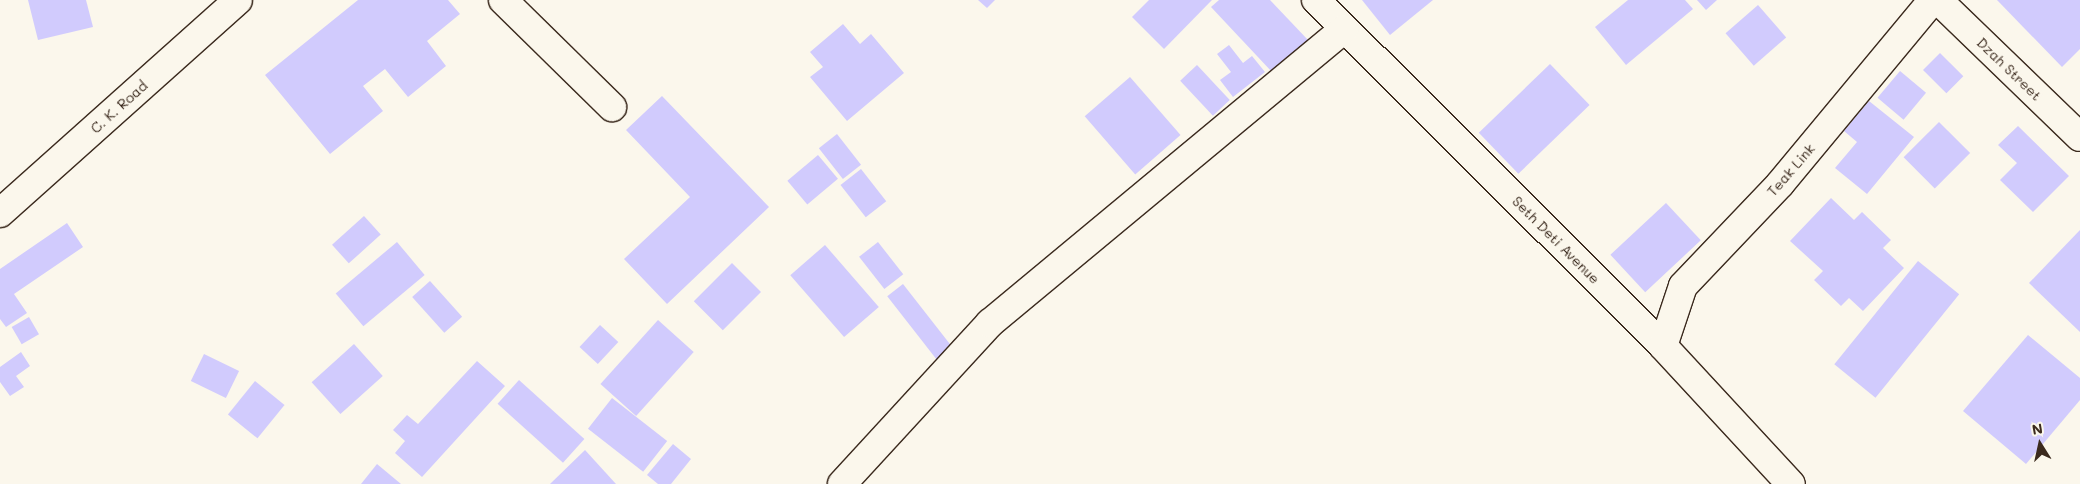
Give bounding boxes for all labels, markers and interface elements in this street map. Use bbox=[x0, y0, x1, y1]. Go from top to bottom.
street label: Dzah Street bbox=[1973, 34, 2045, 104]
street label: C. K. Road bbox=[87, 77, 151, 137]
street label: Teak Link bbox=[1764, 140, 1818, 200]
street label: Seth Deti Avenue bbox=[1509, 193, 1603, 287]
text: N bbox=[2030, 418, 2044, 439]
north arrow bbox=[2015, 419, 2065, 469]

